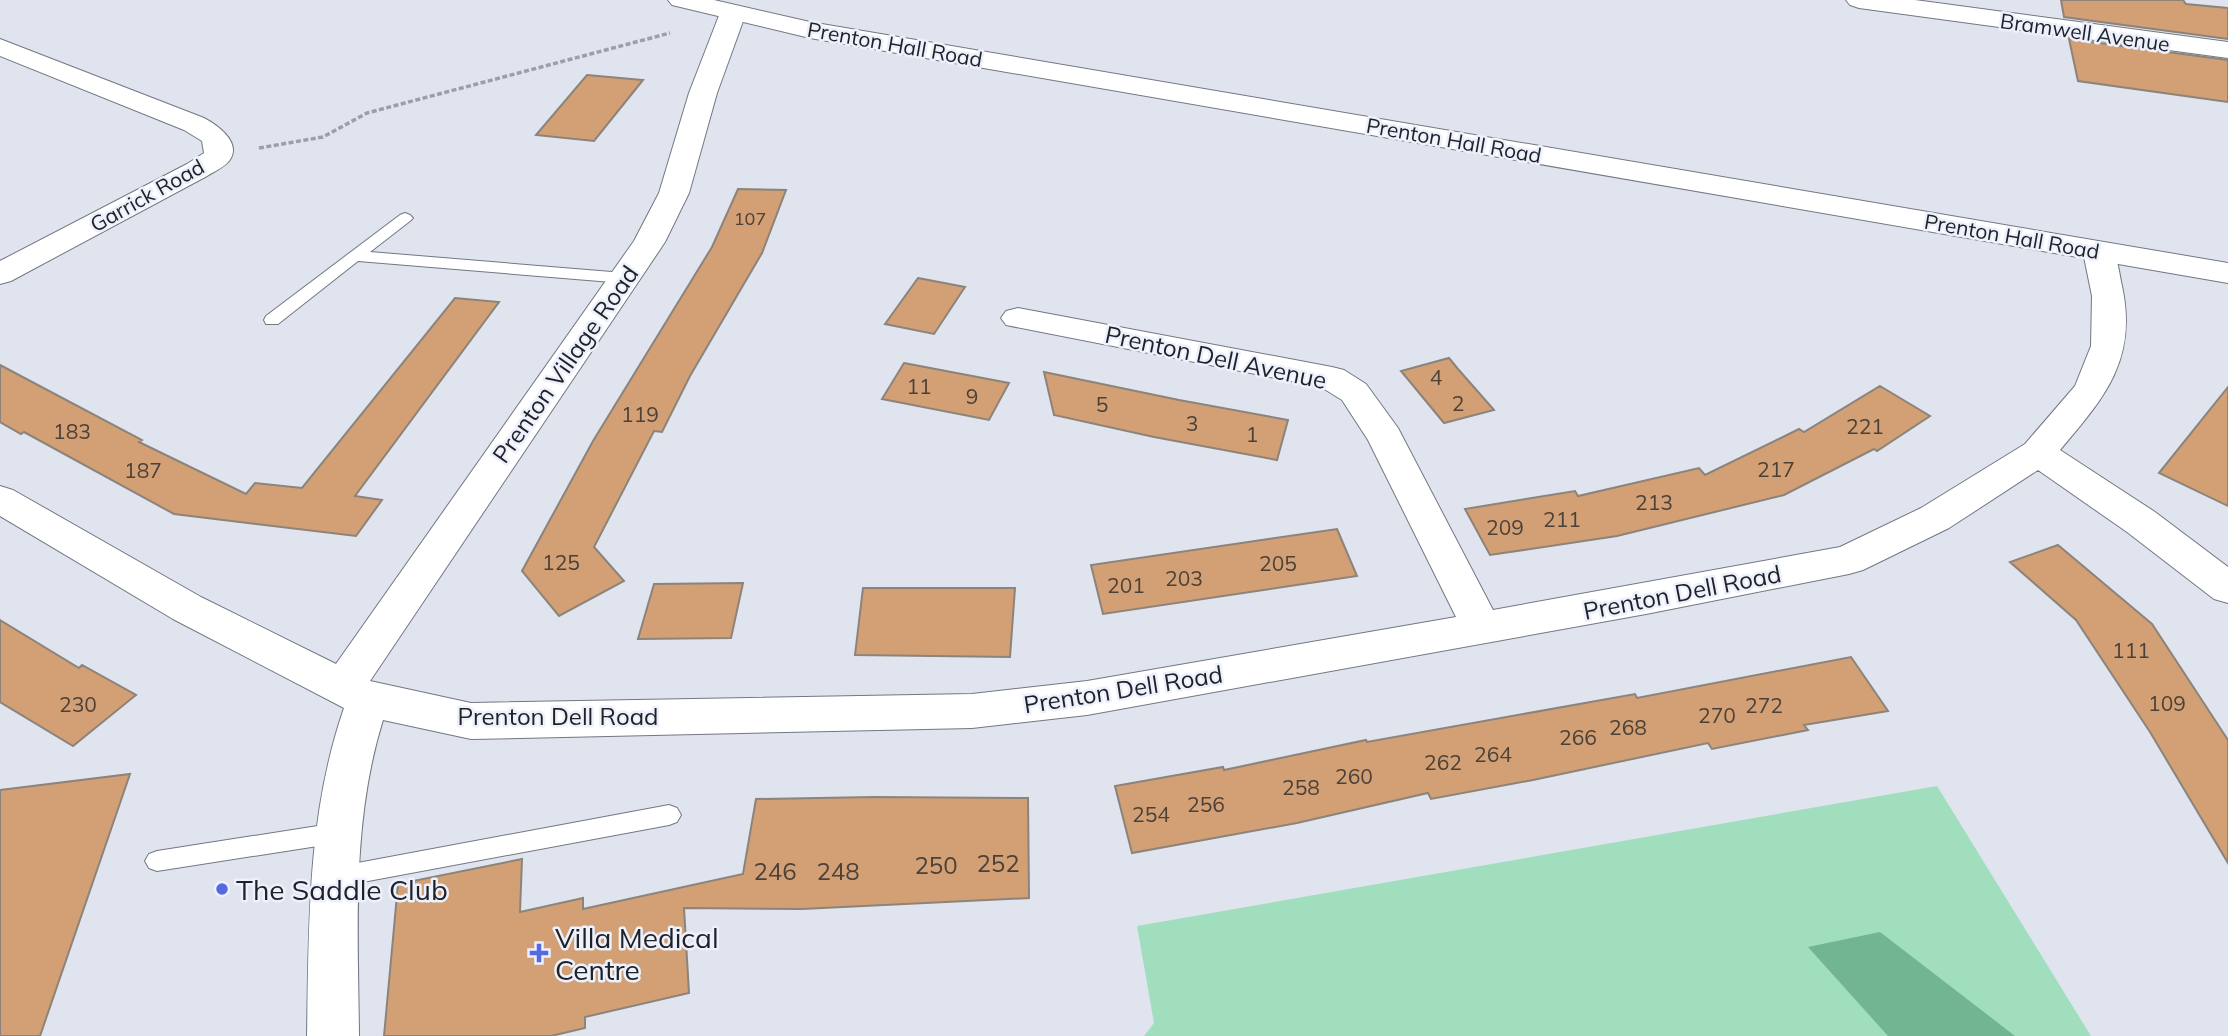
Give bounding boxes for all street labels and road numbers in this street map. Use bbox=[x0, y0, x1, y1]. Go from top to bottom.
street label: Bramwell Avenue bbox=[1999, 7, 2171, 57]
street label: Prenton Hall Road bbox=[805, 16, 985, 72]
street label: Prenton Hall Road bbox=[1364, 112, 1544, 168]
street label: Garrick Road bbox=[85, 153, 209, 237]
street label: Prenton Hall Road bbox=[1922, 208, 2102, 264]
street label: Prenton Village Road bbox=[486, 259, 644, 469]
street label: Prenton Dell Avenue bbox=[1103, 319, 1329, 395]
street label: Prenton Dell Road bbox=[1581, 558, 1783, 626]
street label: Prenton Dell Road bbox=[1021, 658, 1225, 720]
street label: Prenton Dell Road bbox=[458, 701, 658, 731]

